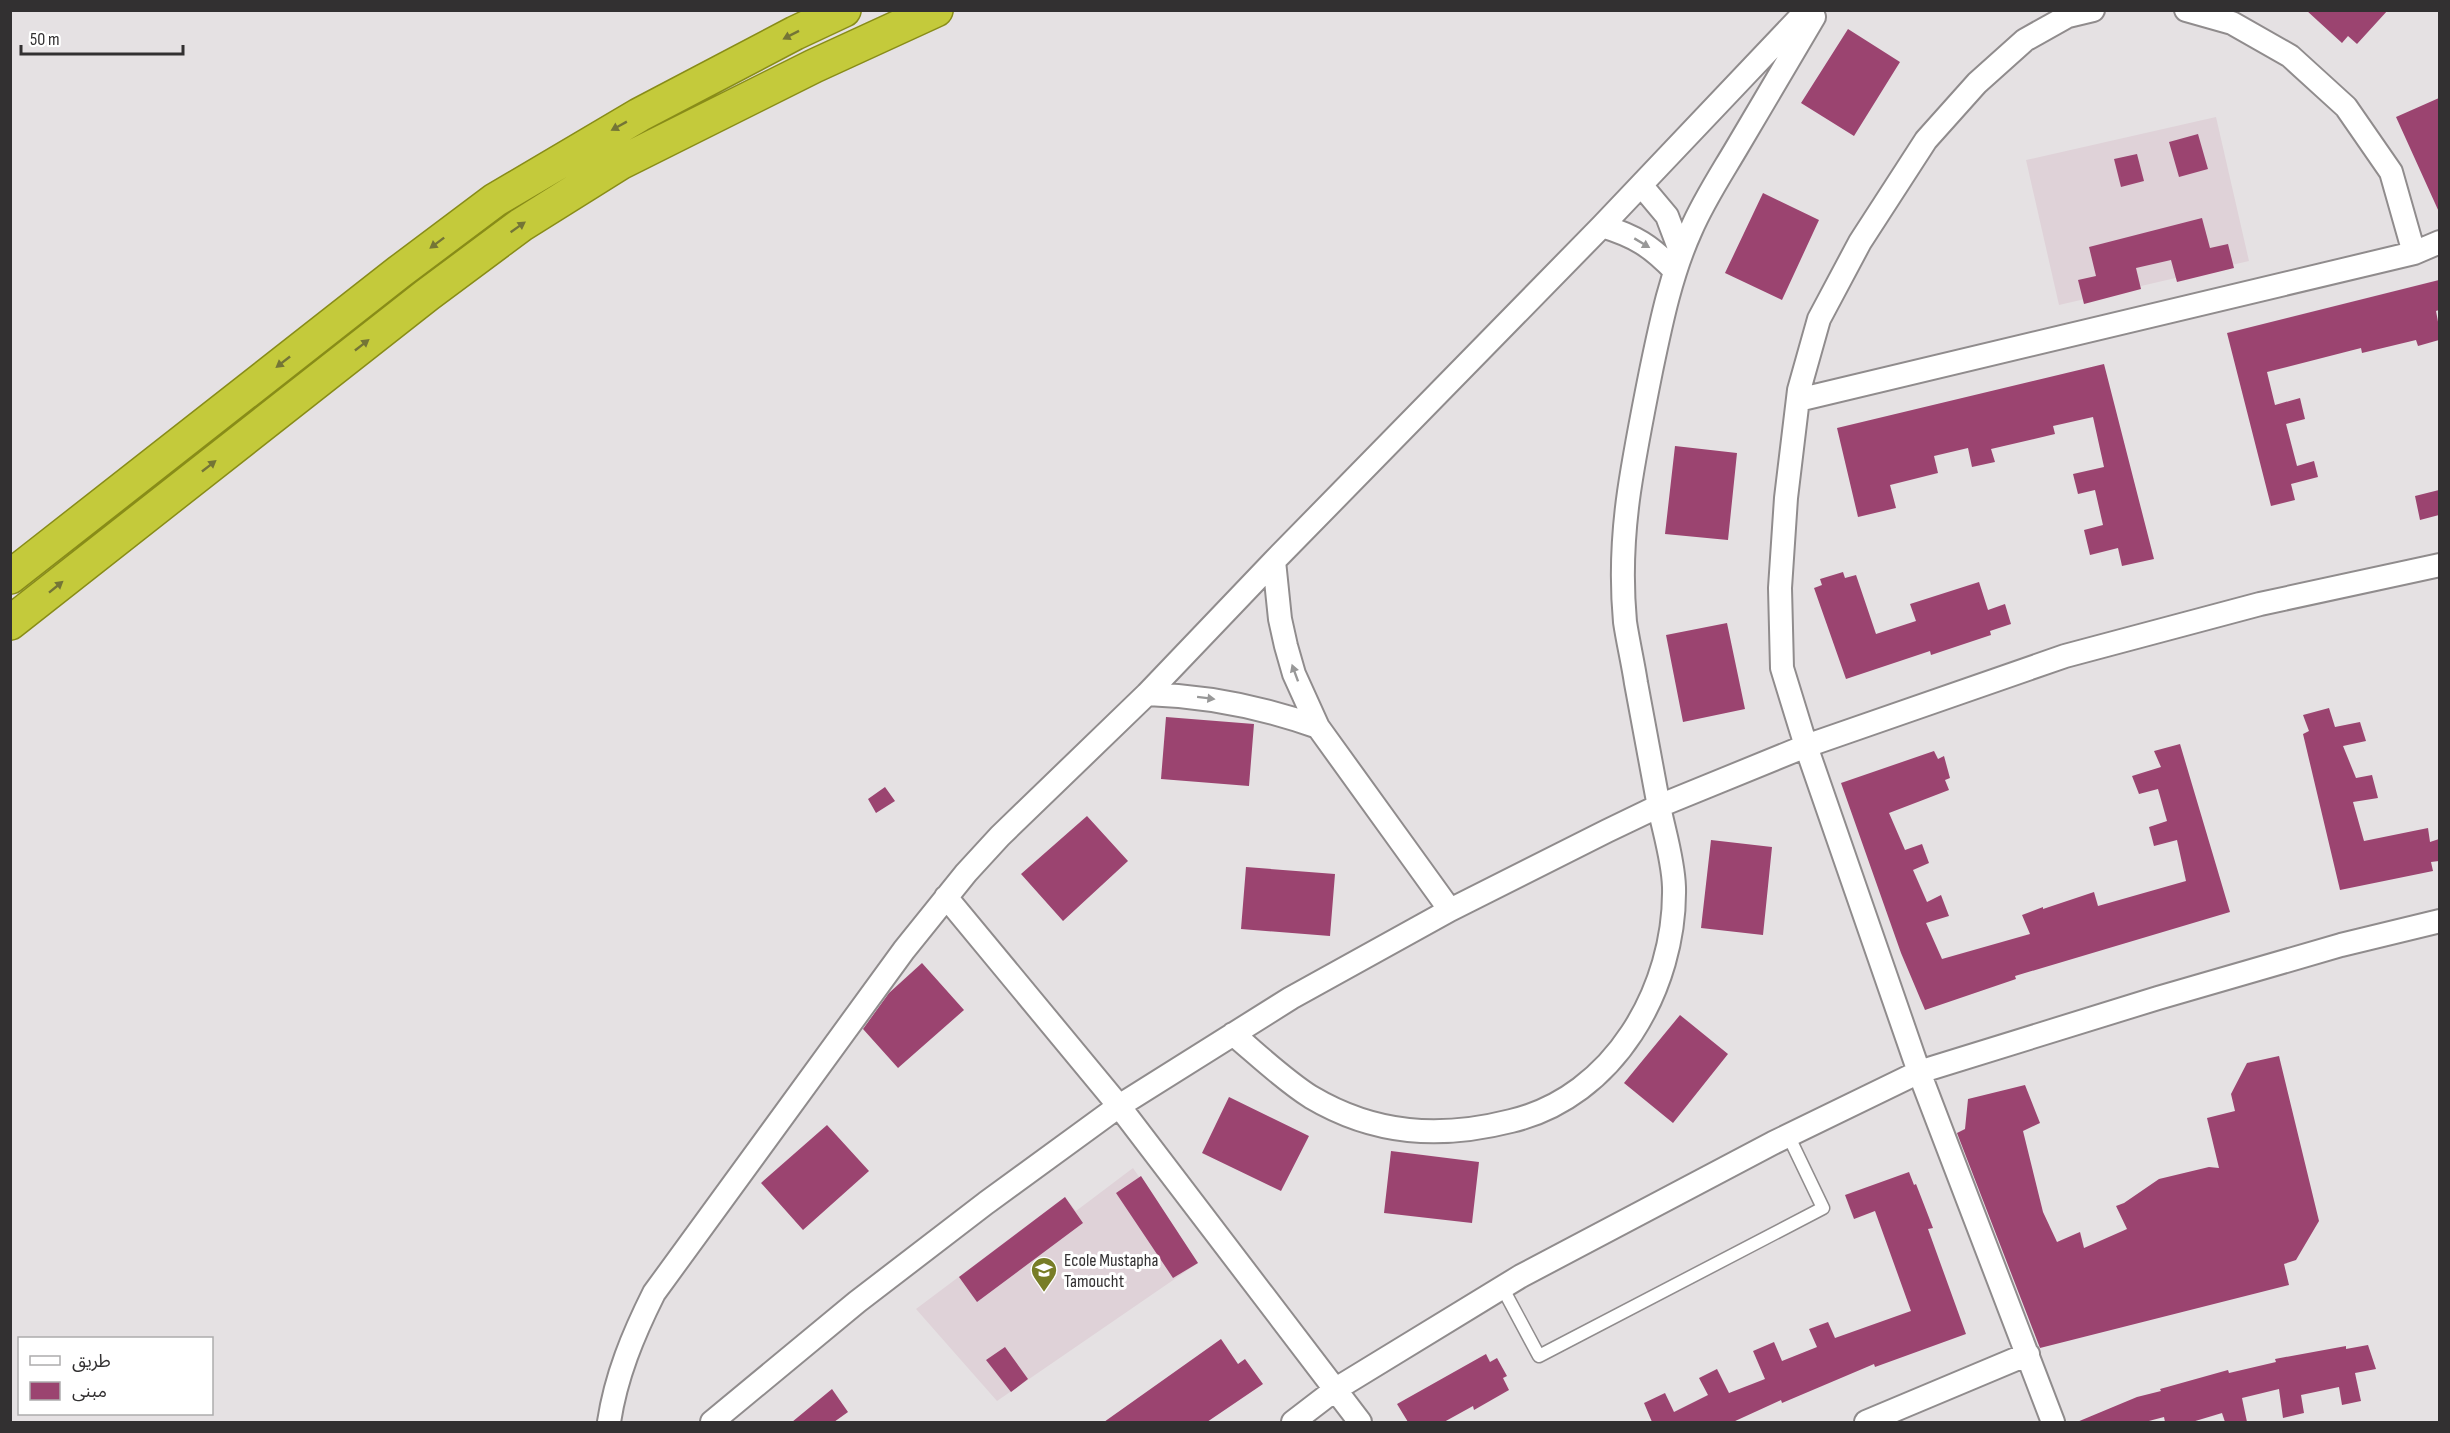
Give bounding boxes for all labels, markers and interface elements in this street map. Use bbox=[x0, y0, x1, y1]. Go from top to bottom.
scale bar bbox=[21, 18, 183, 56]
text: 50 m bbox=[30, 29, 60, 50]
one-way arrow bbox=[782, 30, 799, 40]
one-way arrow bbox=[610, 121, 627, 131]
one-way arrow bbox=[509, 221, 525, 233]
one-way arrow bbox=[430, 237, 446, 249]
one-way arrow bbox=[1634, 237, 1650, 248]
one-way arrow bbox=[355, 340, 370, 352]
one-way arrow bbox=[275, 356, 291, 369]
one-way arrow bbox=[201, 459, 217, 472]
one-way arrow bbox=[48, 580, 64, 593]
one-way arrow bbox=[1289, 664, 1299, 682]
one-way arrow bbox=[1196, 694, 1215, 703]
place label: Ecole Mustapha Tamoucht bbox=[1064, 1250, 1159, 1292]
school or university icon: Ecole Mustapha Tamoucht bbox=[1029, 1255, 1059, 1293]
legend bbox=[18, 1337, 213, 1415]
text: طريق bbox=[72, 1351, 111, 1372]
text: مبنى bbox=[72, 1381, 107, 1402]

